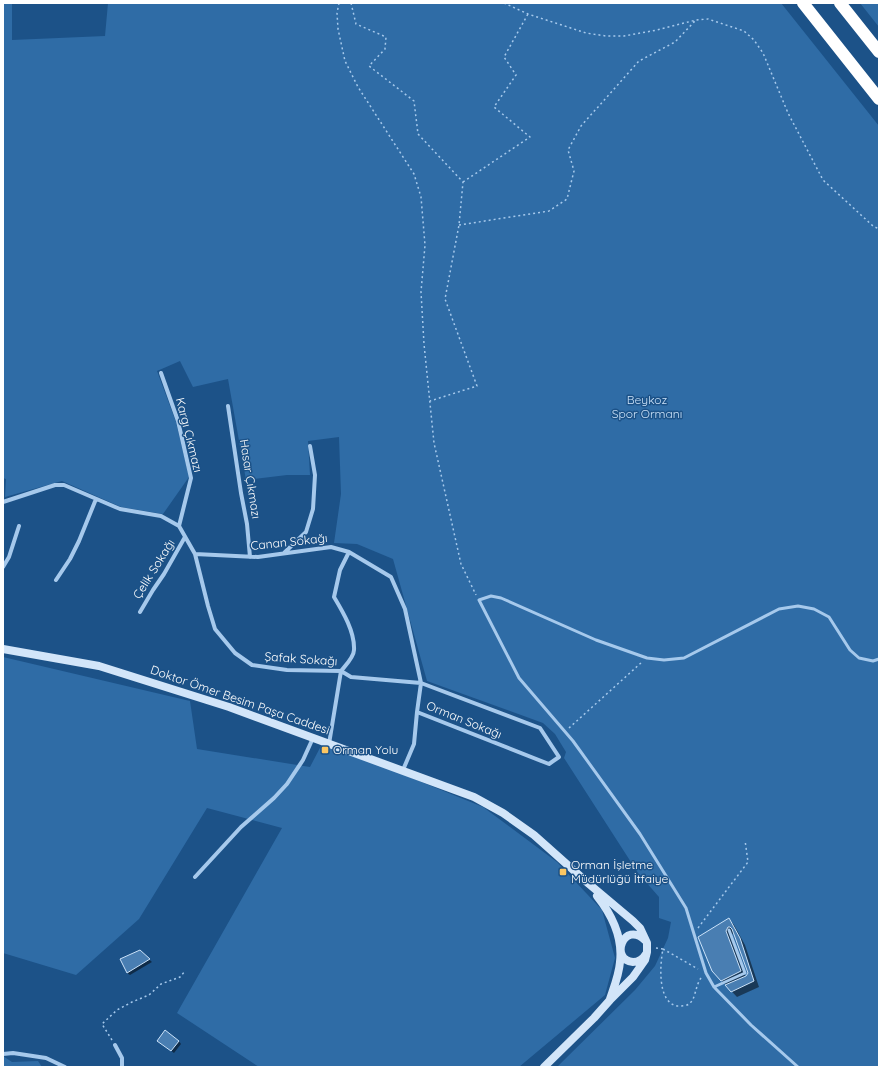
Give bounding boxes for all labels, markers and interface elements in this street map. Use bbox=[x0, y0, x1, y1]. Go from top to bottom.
park label: Beykoz Spor Ormanı bbox=[612, 392, 682, 421]
street label: Kargı Çıkmazı bbox=[173, 396, 206, 474]
street label: Hasar Çıkmazı bbox=[237, 438, 264, 520]
street label: Canan Sokağı bbox=[250, 530, 328, 553]
street label: Çelik Sokağı bbox=[129, 536, 178, 601]
street label: Şafak Sokağı bbox=[264, 648, 338, 669]
street label: Doktor Ömer Besim Paşa Caddesi bbox=[149, 662, 332, 737]
street label: Orman Sokağı bbox=[424, 698, 504, 741]
place label: Orman Yolu bbox=[333, 742, 398, 757]
marker: Orman Yolu bbox=[320, 745, 330, 755]
place label: Orman İşletme Müdürlüğü İtfaiye bbox=[571, 857, 668, 886]
marker: Orman İşletme Müdürlüğü İtfaiye bbox=[558, 867, 568, 877]

